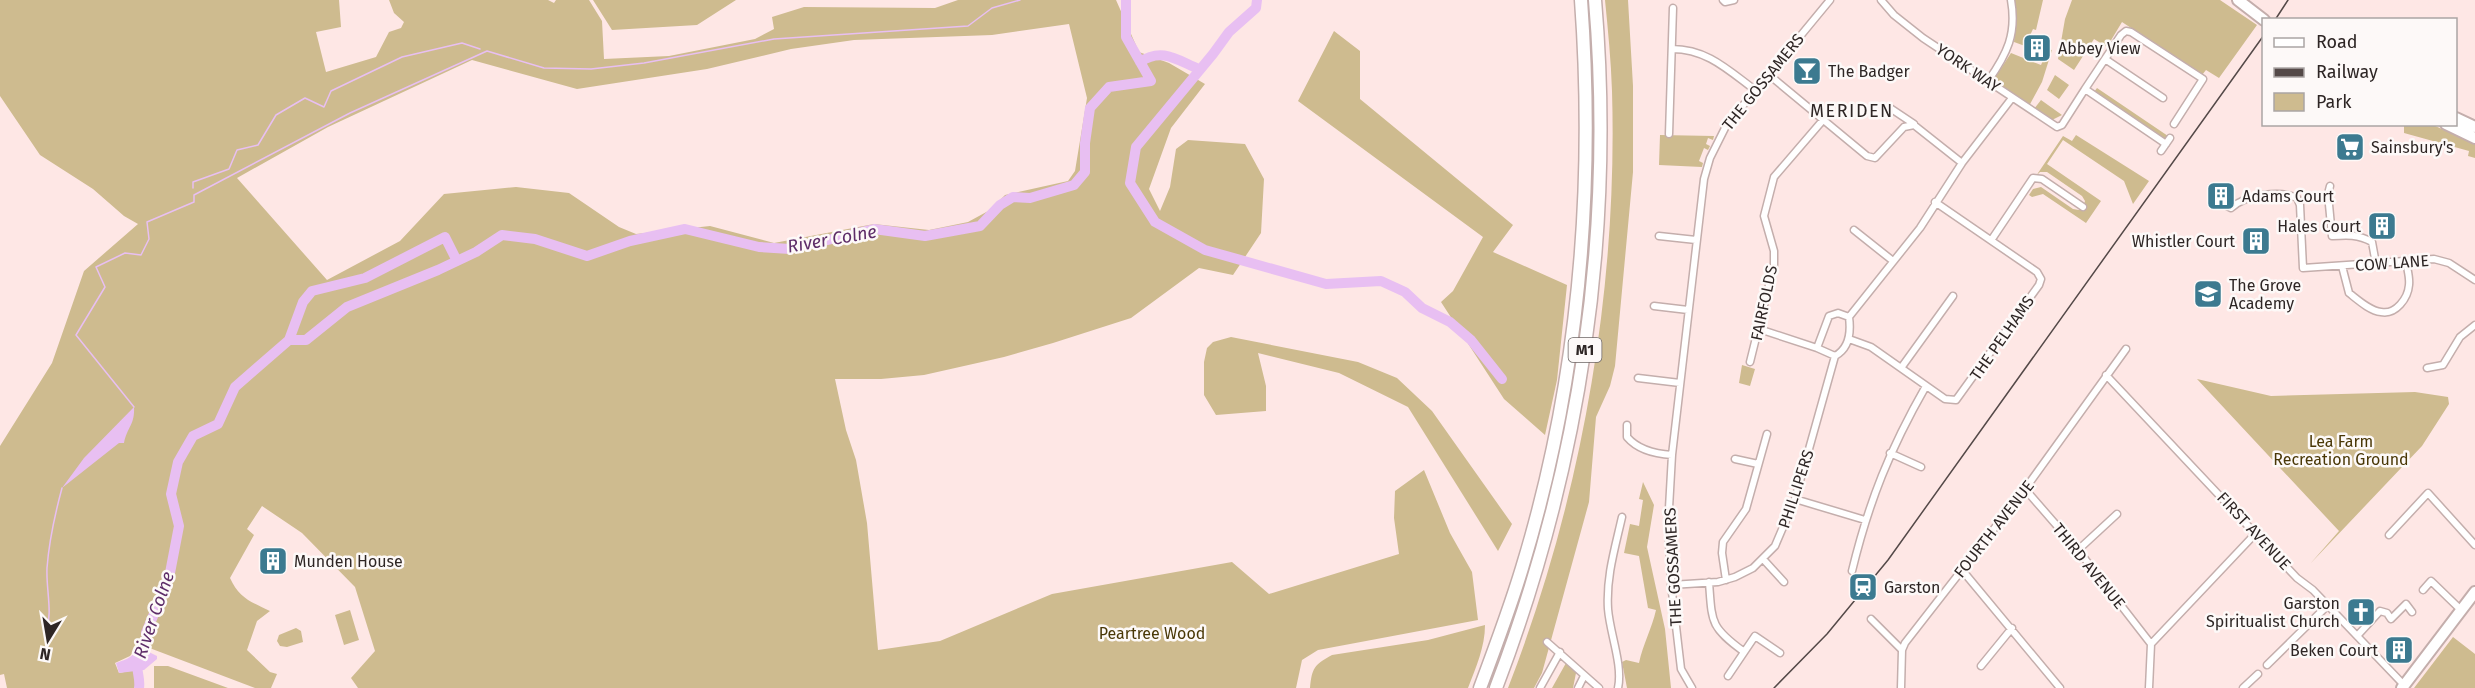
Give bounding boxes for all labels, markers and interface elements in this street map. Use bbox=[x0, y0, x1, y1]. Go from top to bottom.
legend bbox=[2262, 18, 2457, 126]
street label: THE GOSSAMERS bbox=[1718, 30, 1808, 134]
text: Road bbox=[2316, 31, 2358, 53]
building icon: Abbey View bbox=[2021, 32, 2053, 64]
place label: Abbey View bbox=[2058, 39, 2141, 58]
street label: YORK WAY bbox=[1932, 40, 2004, 96]
bar icon: The Badger bbox=[1791, 55, 1823, 87]
text: Railway bbox=[2316, 61, 2378, 83]
place label: The Badger bbox=[1828, 62, 1910, 81]
text: Park bbox=[2316, 91, 2352, 113]
district label: MERIDEN bbox=[1810, 100, 1894, 122]
supermarket icon: Sainsbury's bbox=[2334, 131, 2366, 163]
place label: Sainsbury's bbox=[2371, 138, 2453, 157]
building icon: Adams Court bbox=[2205, 180, 2237, 212]
place label: Adams Court bbox=[2242, 187, 2334, 206]
building icon: Hales Court bbox=[2366, 210, 2398, 242]
place label: Hales Court bbox=[2277, 217, 2361, 236]
water label: River Colne bbox=[786, 220, 878, 258]
building icon: Whistler Court bbox=[2240, 225, 2272, 257]
place label: Whistler Court bbox=[2132, 232, 2235, 251]
street label: COW LANE bbox=[2355, 251, 2429, 275]
street label: FAIRFOLDS bbox=[1747, 263, 1781, 342]
place label: The Grove Academy bbox=[2229, 276, 2301, 313]
school or university icon: The Grove Academy bbox=[2192, 278, 2224, 310]
street label: THE PELHAMS bbox=[1966, 292, 2038, 384]
road number: M1 bbox=[1568, 338, 1602, 362]
park label: Lea Farm Recreation Ground bbox=[2273, 432, 2409, 469]
street label: PHILLIPERS bbox=[1774, 447, 1818, 531]
street label: FOURTH AVENUE bbox=[1950, 476, 2038, 582]
street label: FIRST AVENUE bbox=[2213, 488, 2295, 574]
street label: THE GOSSAMERS bbox=[1660, 507, 1686, 627]
street label: THIRD AVENUE bbox=[2049, 519, 2129, 613]
building icon: Munden House bbox=[257, 545, 289, 577]
place label: Munden House bbox=[294, 552, 403, 571]
water label: River Colne bbox=[129, 569, 179, 661]
station icon: Garston bbox=[1847, 571, 1879, 603]
place label: Garston bbox=[1884, 578, 1940, 597]
place label: Garston Spiritualist Church bbox=[2206, 594, 2340, 631]
church icon: Garston Spiritualist Church bbox=[2345, 596, 2377, 628]
north arrow bbox=[18, 610, 78, 670]
park label: Peartree Wood bbox=[1099, 624, 1205, 643]
building icon: Beken Court bbox=[2383, 634, 2415, 666]
place label: Beken Court bbox=[2290, 641, 2378, 660]
text: N bbox=[38, 644, 52, 665]

